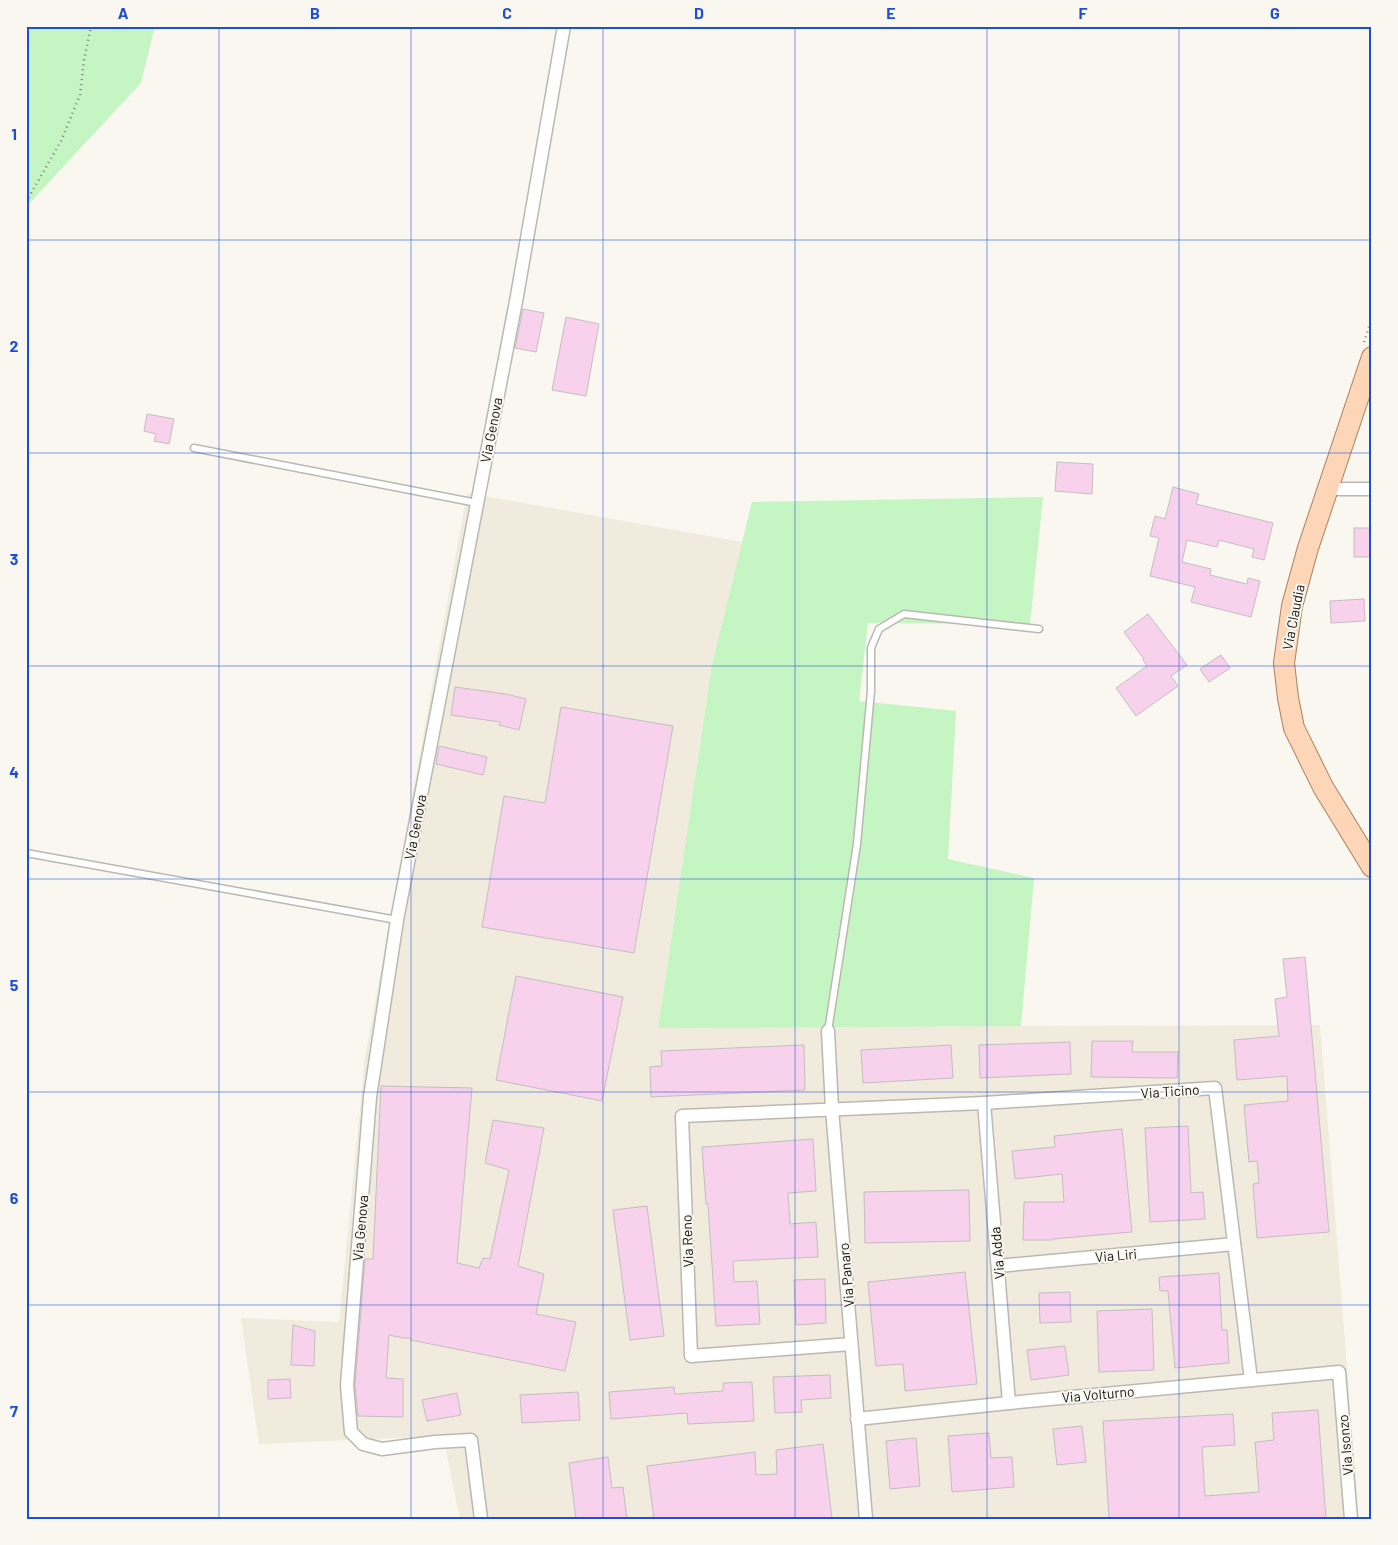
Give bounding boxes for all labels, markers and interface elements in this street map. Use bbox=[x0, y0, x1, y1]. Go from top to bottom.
text: A bbox=[118, 3, 129, 22]
text: B bbox=[310, 3, 320, 22]
text: C bbox=[502, 3, 512, 22]
text: D bbox=[694, 3, 704, 22]
text: E bbox=[886, 3, 896, 22]
text: F bbox=[1079, 3, 1088, 22]
text: G bbox=[1270, 3, 1280, 22]
text: 1 bbox=[11, 124, 17, 143]
text: 2 bbox=[10, 336, 19, 355]
street label: Via Genova bbox=[476, 396, 506, 464]
text: 3 bbox=[10, 549, 18, 568]
street label: Via Claudia bbox=[1278, 583, 1308, 651]
text: 4 bbox=[9, 762, 19, 781]
street label: Via Genova bbox=[400, 793, 430, 861]
text: 5 bbox=[10, 975, 19, 994]
street label: Via Ticino bbox=[1140, 1080, 1200, 1102]
text: 6 bbox=[10, 1188, 19, 1207]
street label: Via Genova bbox=[349, 1194, 371, 1262]
street label: Via Reno bbox=[678, 1214, 696, 1268]
street label: Via Adda bbox=[986, 1226, 1008, 1280]
street label: Via Panaro bbox=[835, 1242, 857, 1308]
street label: Via Liri bbox=[1094, 1245, 1138, 1265]
street label: Via Volturno bbox=[1061, 1382, 1135, 1406]
text: 7 bbox=[10, 1401, 18, 1420]
street label: Via Isonzo bbox=[1334, 1414, 1356, 1476]

